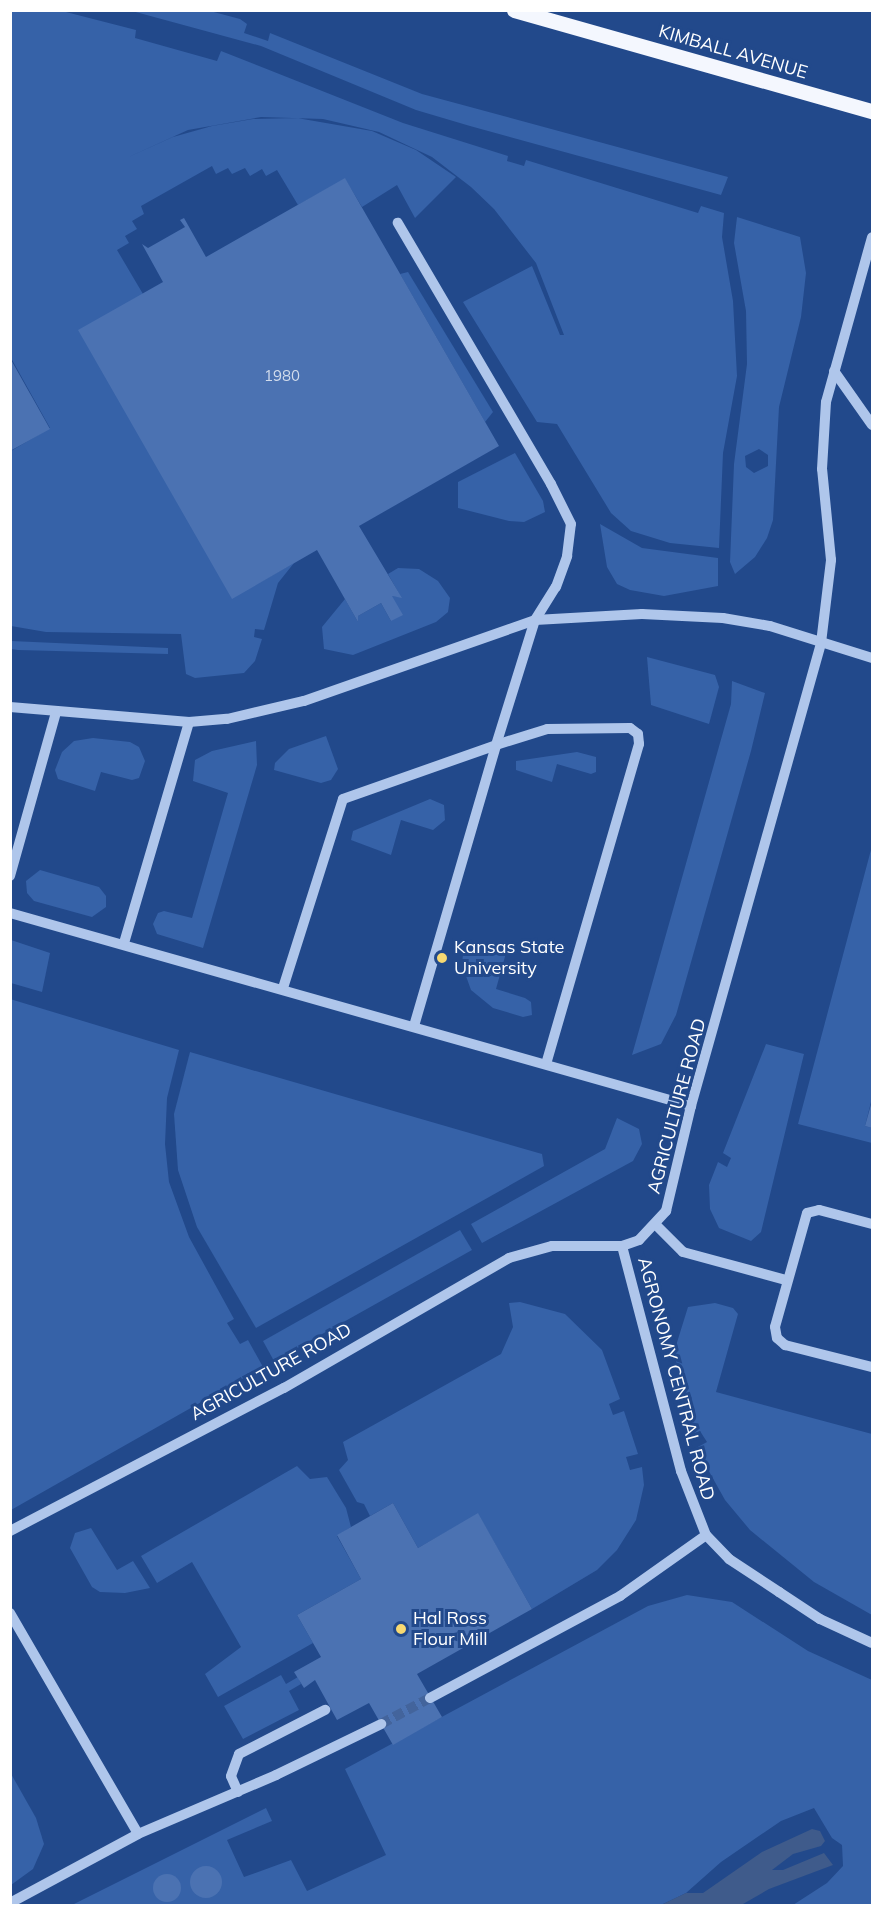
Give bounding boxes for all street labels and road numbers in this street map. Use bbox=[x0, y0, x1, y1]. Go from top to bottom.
street label: KIMBALL AVENUE bbox=[656, 20, 810, 84]
street label: AGRICULTURE ROAD bbox=[643, 1016, 711, 1196]
street label: AGRONOMY CENTRAL ROAD bbox=[633, 1255, 719, 1503]
street label: AGRICULTURE ROAD bbox=[187, 1319, 355, 1425]

